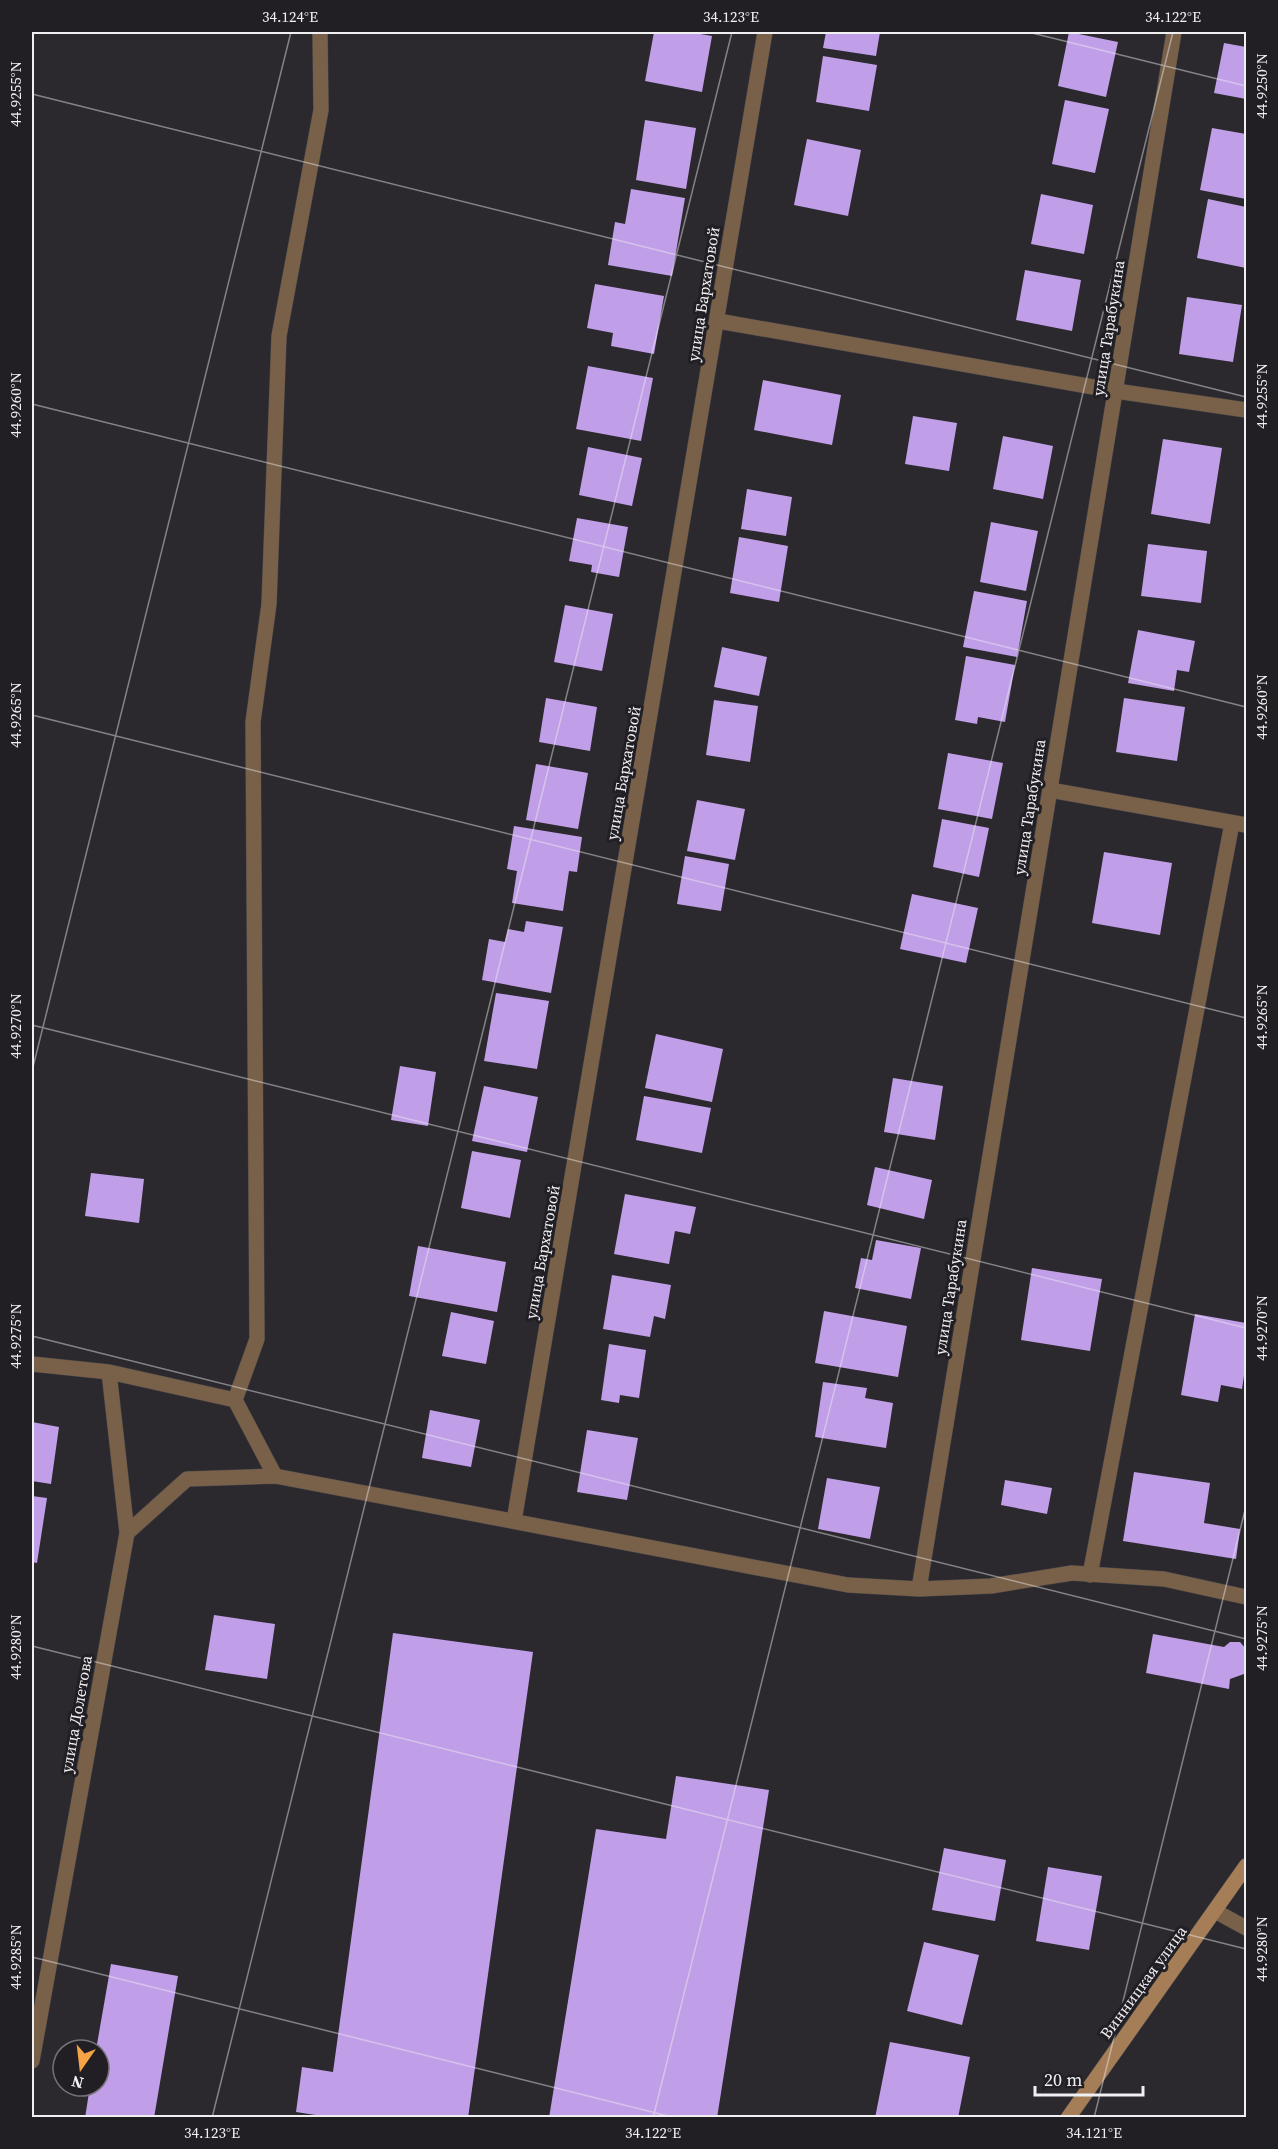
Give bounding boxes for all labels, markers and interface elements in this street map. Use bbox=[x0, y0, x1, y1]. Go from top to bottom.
text: 34.124°E bbox=[262, 6, 318, 27]
text: 34.123°E bbox=[703, 6, 759, 27]
text: 34.122°E bbox=[1145, 6, 1201, 27]
text: 44.9250°N bbox=[1251, 53, 1272, 119]
text: 44.9255°N bbox=[5, 61, 26, 127]
street label: улица Бархатовой bbox=[681, 225, 725, 363]
street label: улица Тарабукина bbox=[1086, 258, 1130, 397]
text: 44.9255°N bbox=[1251, 363, 1272, 429]
text: 44.9260°N bbox=[5, 372, 26, 438]
text: 44.9260°N bbox=[1251, 674, 1272, 740]
text: 44.9265°N bbox=[5, 682, 26, 748]
street label: улица Бархатовой bbox=[600, 704, 646, 842]
street label: улица Тарабукина bbox=[1007, 737, 1051, 876]
text: 44.9265°N bbox=[1251, 984, 1272, 1050]
text: 44.9270°N bbox=[5, 993, 26, 1059]
street label: улица Бархатовой bbox=[519, 1183, 565, 1321]
street label: улица Тарабукина bbox=[928, 1217, 972, 1356]
text: 44.9270°N bbox=[1251, 1295, 1272, 1361]
text: 44.9275°N bbox=[5, 1303, 26, 1369]
text: 44.9275°N bbox=[1251, 1605, 1272, 1671]
text: 44.9280°N bbox=[5, 1614, 26, 1680]
street label: улица Долетова bbox=[55, 1653, 97, 1775]
text: 44.9280°N bbox=[1251, 1916, 1272, 1982]
street label: Винницкая улица bbox=[1094, 1920, 1192, 2043]
text: 44.9285°N bbox=[5, 1924, 26, 1990]
north arrow bbox=[51, 2038, 111, 2098]
scale bar bbox=[1035, 2059, 1143, 2097]
text: 20 m bbox=[1044, 2067, 1082, 2092]
text: N bbox=[69, 2070, 86, 2095]
text: 34.123°E bbox=[184, 2122, 240, 2143]
text: 34.122°E bbox=[625, 2122, 681, 2143]
text: 34.121°E bbox=[1066, 2122, 1122, 2143]

